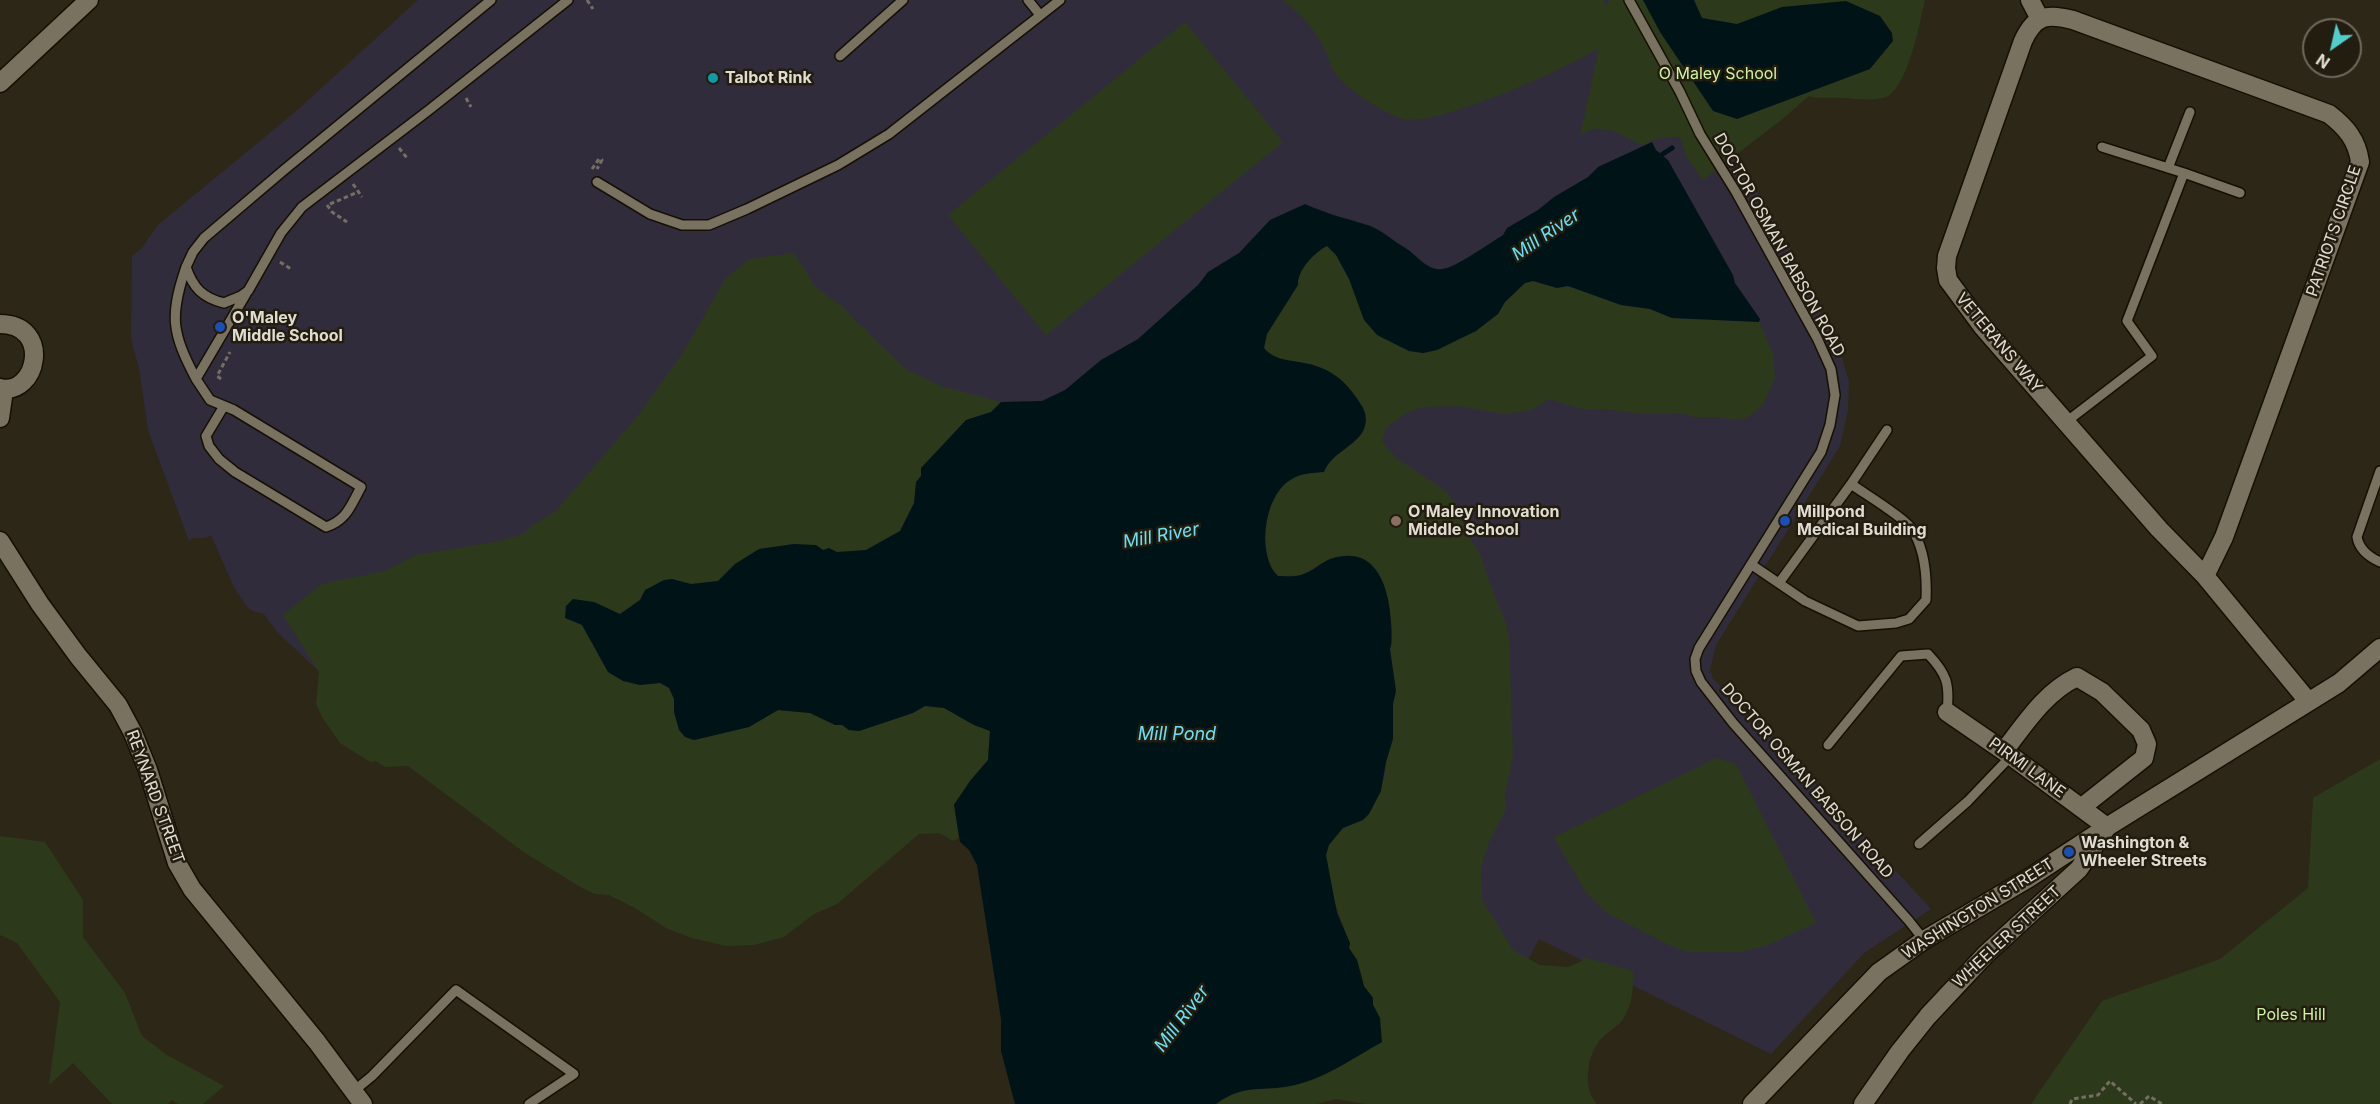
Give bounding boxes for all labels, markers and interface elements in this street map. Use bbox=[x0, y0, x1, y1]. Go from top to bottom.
north arrow bbox=[2302, 18, 2362, 78]
text: N bbox=[2312, 50, 2334, 73]
park label: O Maley School bbox=[1659, 64, 1777, 84]
place label: Talbot Rink bbox=[725, 68, 812, 88]
marker: Talbot Rink bbox=[706, 71, 720, 85]
street label: DOCTOR OSMAN BABSON ROAD bbox=[1709, 130, 1849, 360]
street label: PATRIOTS CIRCLE bbox=[2303, 163, 2365, 299]
water label: Mill River bbox=[1508, 204, 1584, 266]
street label: VETERANS WAY bbox=[1952, 289, 2046, 397]
place label: O'Maley Middle School bbox=[232, 308, 343, 346]
marker: O'Maley Middle School bbox=[213, 320, 227, 334]
place label: O'Maley Innovation Middle School bbox=[1408, 502, 1560, 540]
place label: Millpond Medical Building bbox=[1797, 502, 1927, 540]
marker: O'Maley Innovation Middle School bbox=[1389, 514, 1403, 528]
marker: Millpond Medical Building bbox=[1778, 514, 1792, 528]
water label: Mill River bbox=[1121, 519, 1201, 553]
street label: DOCTOR OSMAN BABSON ROAD bbox=[1717, 679, 1897, 883]
water label: Mill Pond bbox=[1138, 724, 1216, 746]
street label: REYNARD STREET bbox=[122, 728, 188, 866]
street label: PIRMI LANE bbox=[1985, 734, 2069, 802]
place label: Washington & Wheeler Streets bbox=[2081, 833, 2207, 871]
marker: Washington & Wheeler Streets bbox=[2062, 845, 2076, 859]
street label: WASHINGTON STREET bbox=[1899, 855, 2057, 963]
street label: WHEELER STREET bbox=[1949, 882, 2065, 992]
water label: Mill River bbox=[1150, 982, 1214, 1056]
park label: Poles Hill bbox=[2256, 1005, 2326, 1025]

